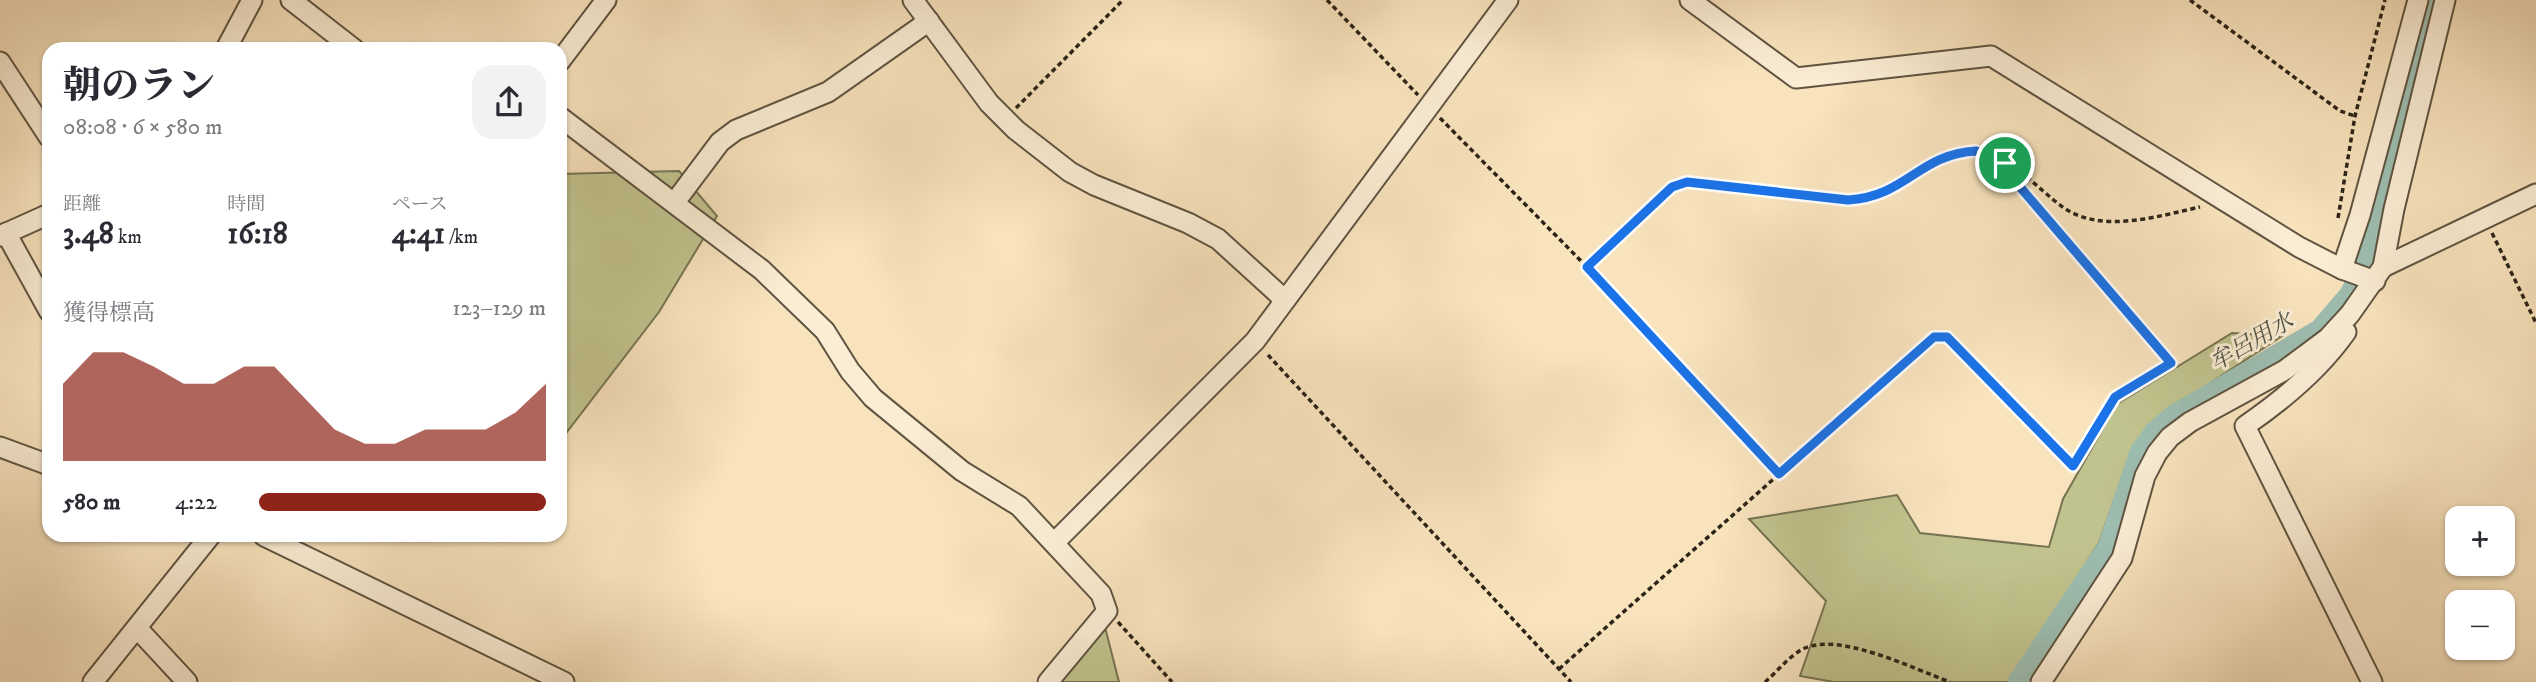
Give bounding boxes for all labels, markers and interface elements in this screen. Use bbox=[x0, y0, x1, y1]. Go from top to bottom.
text: 朝のラン bbox=[63, 63, 215, 111]
button: share bbox=[472, 65, 546, 139]
text: 08:08 · 6 × 580 m bbox=[63, 113, 222, 142]
pin bbox=[1975, 133, 2035, 193]
icon: arrive bbox=[1986, 144, 2024, 182]
text: 距離 bbox=[63, 193, 101, 216]
text: 時間 bbox=[227, 193, 265, 216]
text: ペース bbox=[392, 193, 448, 216]
text: 3.48 bbox=[63, 216, 114, 253]
text: 16:18 bbox=[227, 216, 288, 253]
text: 4:41 bbox=[392, 216, 445, 253]
text: km bbox=[114, 226, 142, 249]
text: /km bbox=[445, 226, 478, 249]
text: 123–129 m bbox=[452, 294, 546, 323]
text: 獲得標高 bbox=[63, 299, 155, 328]
water label: 牟呂用水 bbox=[2205, 306, 2301, 378]
text: 580 m bbox=[63, 488, 120, 517]
text: 4:22 bbox=[175, 488, 217, 517]
map controls bbox=[2445, 506, 2515, 660]
button: + bbox=[2445, 506, 2515, 576]
button: − bbox=[2445, 590, 2515, 660]

